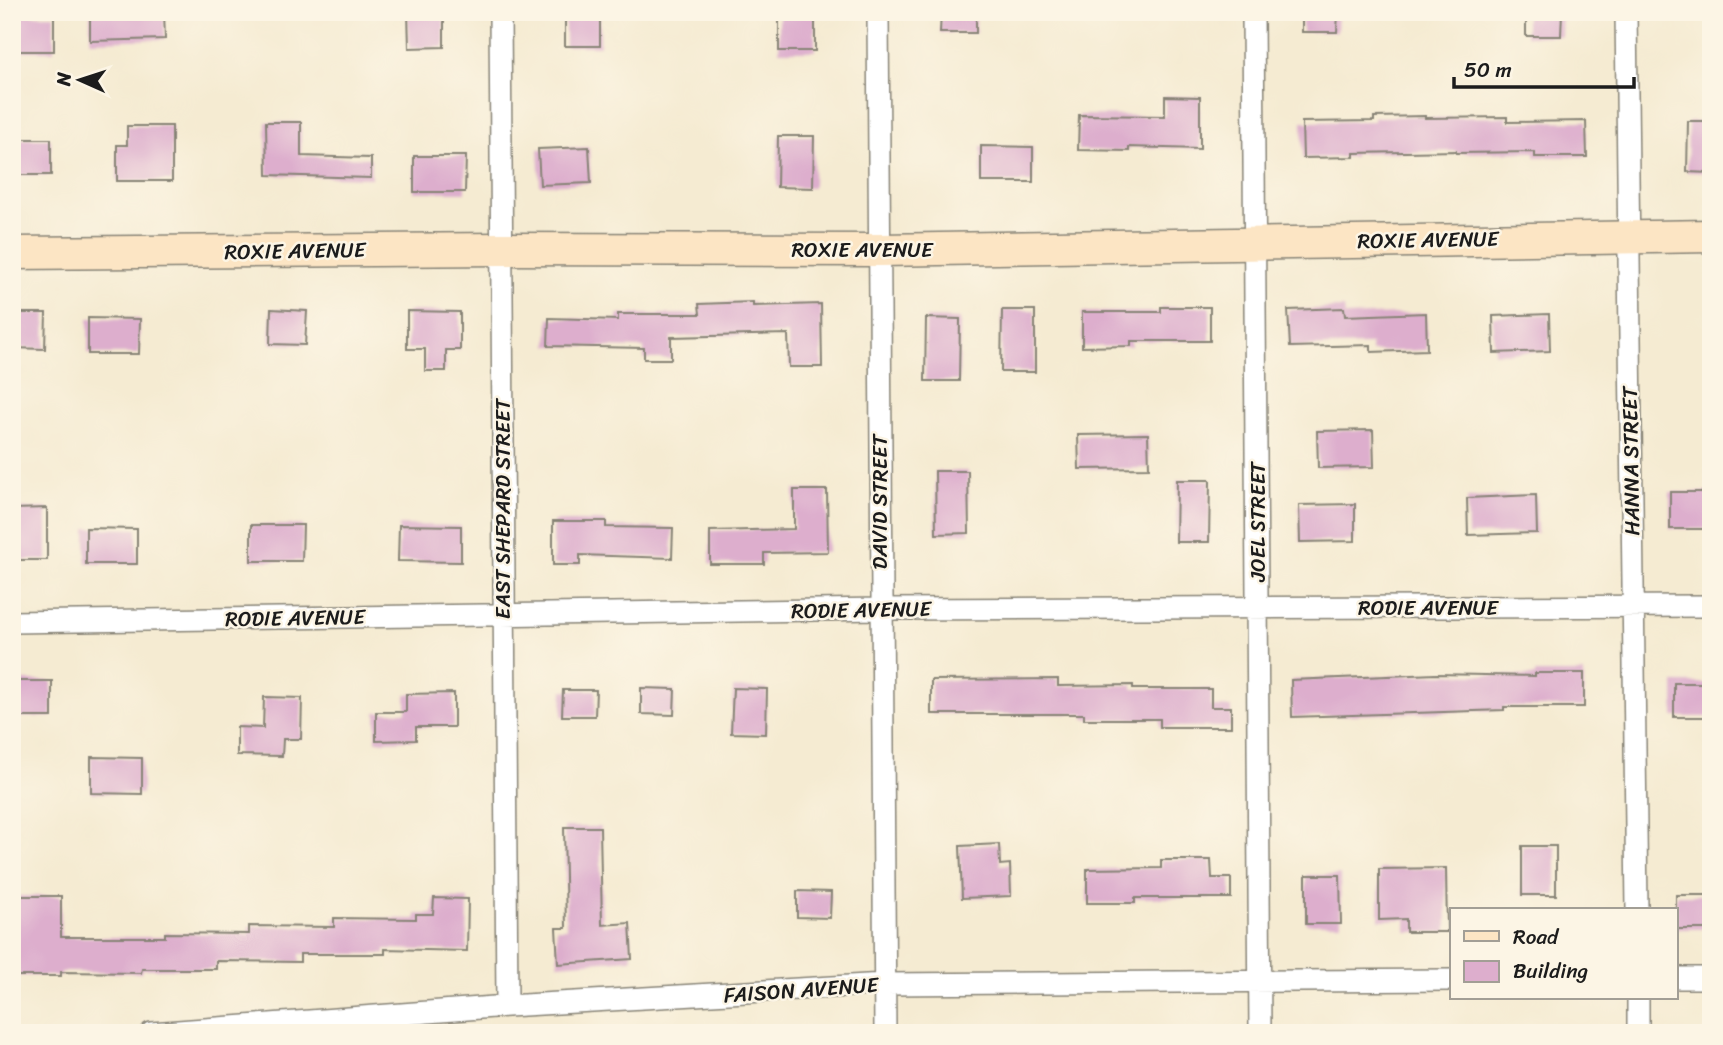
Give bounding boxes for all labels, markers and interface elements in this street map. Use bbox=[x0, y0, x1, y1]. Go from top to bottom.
north arrow bbox=[46, 46, 116, 116]
scale bar bbox=[1454, 46, 1634, 90]
text: 50 m bbox=[1464, 51, 1512, 89]
text: N bbox=[47, 71, 80, 88]
street label: ROXIE AVENUE bbox=[1357, 220, 1500, 260]
street label: ROXIE AVENUE bbox=[224, 231, 367, 271]
street label: ROXIE AVENUE bbox=[791, 231, 934, 269]
street label: HANNA STREET bbox=[1611, 385, 1651, 536]
street label: EAST SHEPARD STREET bbox=[484, 397, 522, 619]
street label: DAVID STREET bbox=[861, 433, 899, 570]
street label: JOEL STREET bbox=[1239, 461, 1277, 583]
street label: RODIE AVENUE bbox=[1358, 589, 1499, 627]
street label: RODIE AVENUE bbox=[791, 590, 933, 630]
street label: RODIE AVENUE bbox=[225, 598, 367, 638]
legend bbox=[1450, 908, 1678, 1000]
text: Road bbox=[1513, 918, 1560, 956]
text: Building bbox=[1513, 952, 1589, 990]
street label: FAISON AVENUE bbox=[723, 966, 881, 1014]

